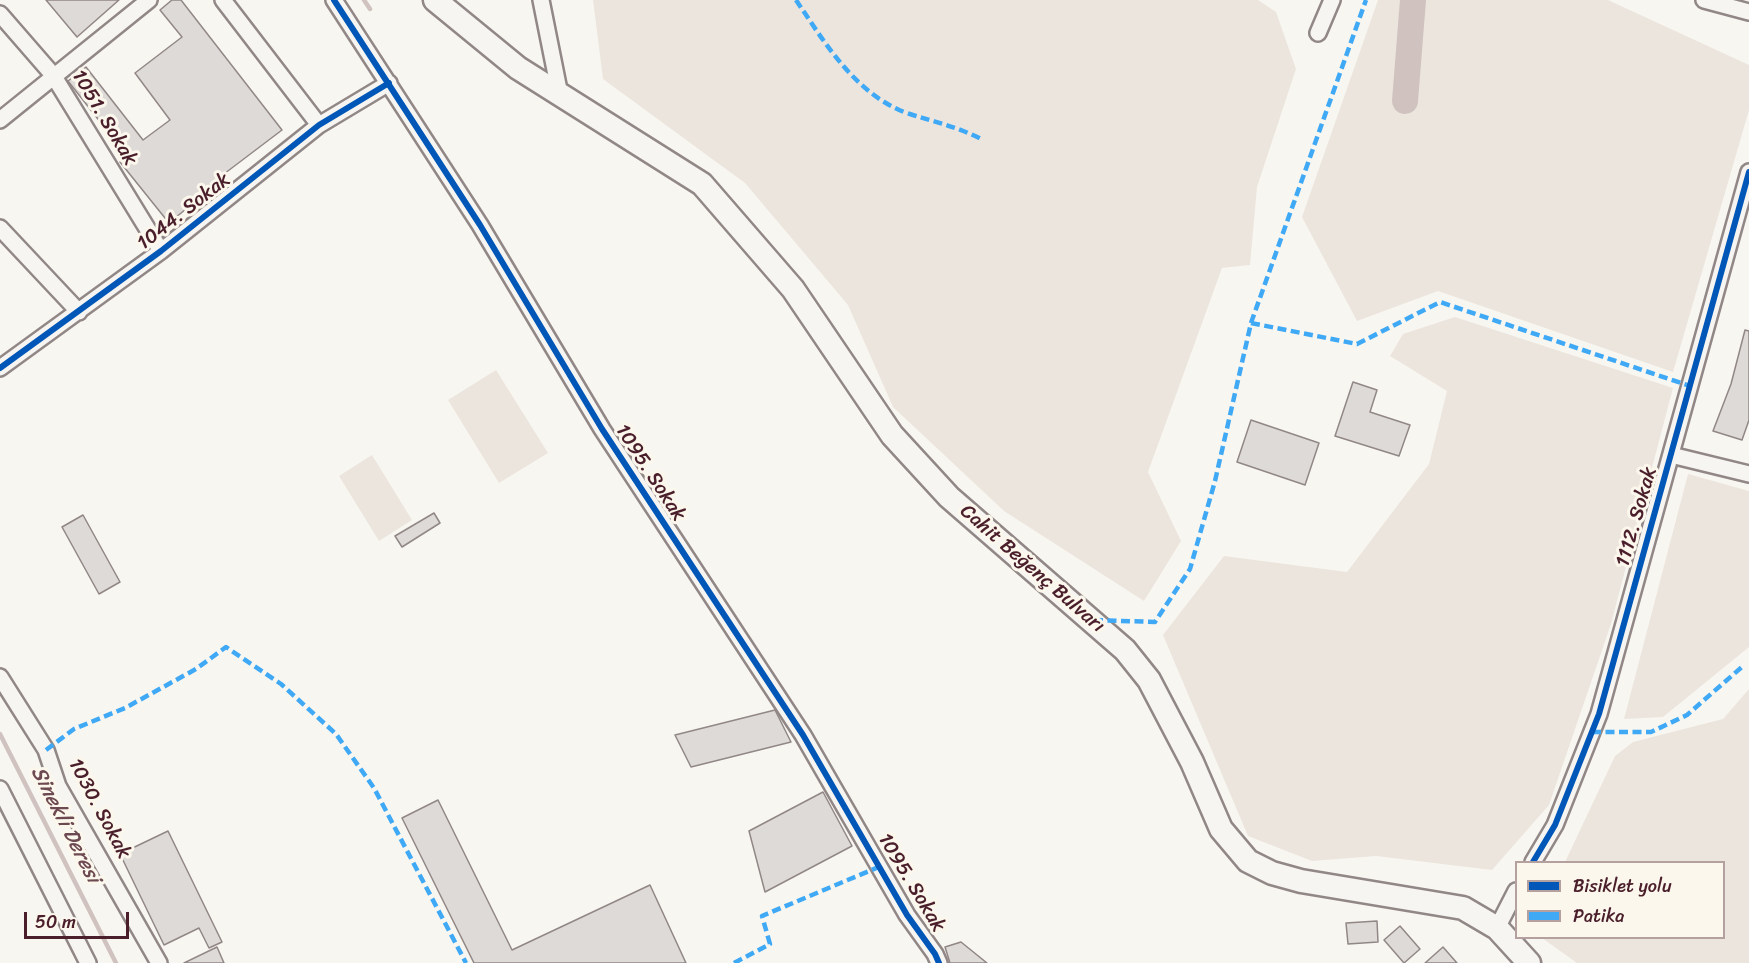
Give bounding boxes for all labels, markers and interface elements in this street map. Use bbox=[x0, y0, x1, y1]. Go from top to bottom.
street label: 1051. Sokak bbox=[66, 66, 142, 170]
street label: 1044. Sokak bbox=[133, 168, 235, 256]
street label: 1095. Sokak bbox=[610, 420, 690, 526]
street label: 1112. Sokak bbox=[1611, 464, 1663, 570]
street label: Cahit Beğenç Bulvarı bbox=[955, 500, 1109, 638]
street label: 1030. Sokak bbox=[63, 755, 135, 863]
water label: Sinekli Deresi bbox=[25, 762, 105, 888]
street label: 1095. Sokak bbox=[872, 829, 950, 937]
legend bbox=[1515, 861, 1725, 939]
text: Bisiklet yolu bbox=[1573, 870, 1672, 902]
scale bar bbox=[27, 900, 132, 938]
text: Patika bbox=[1573, 900, 1624, 932]
text: 50 m bbox=[35, 906, 76, 938]

